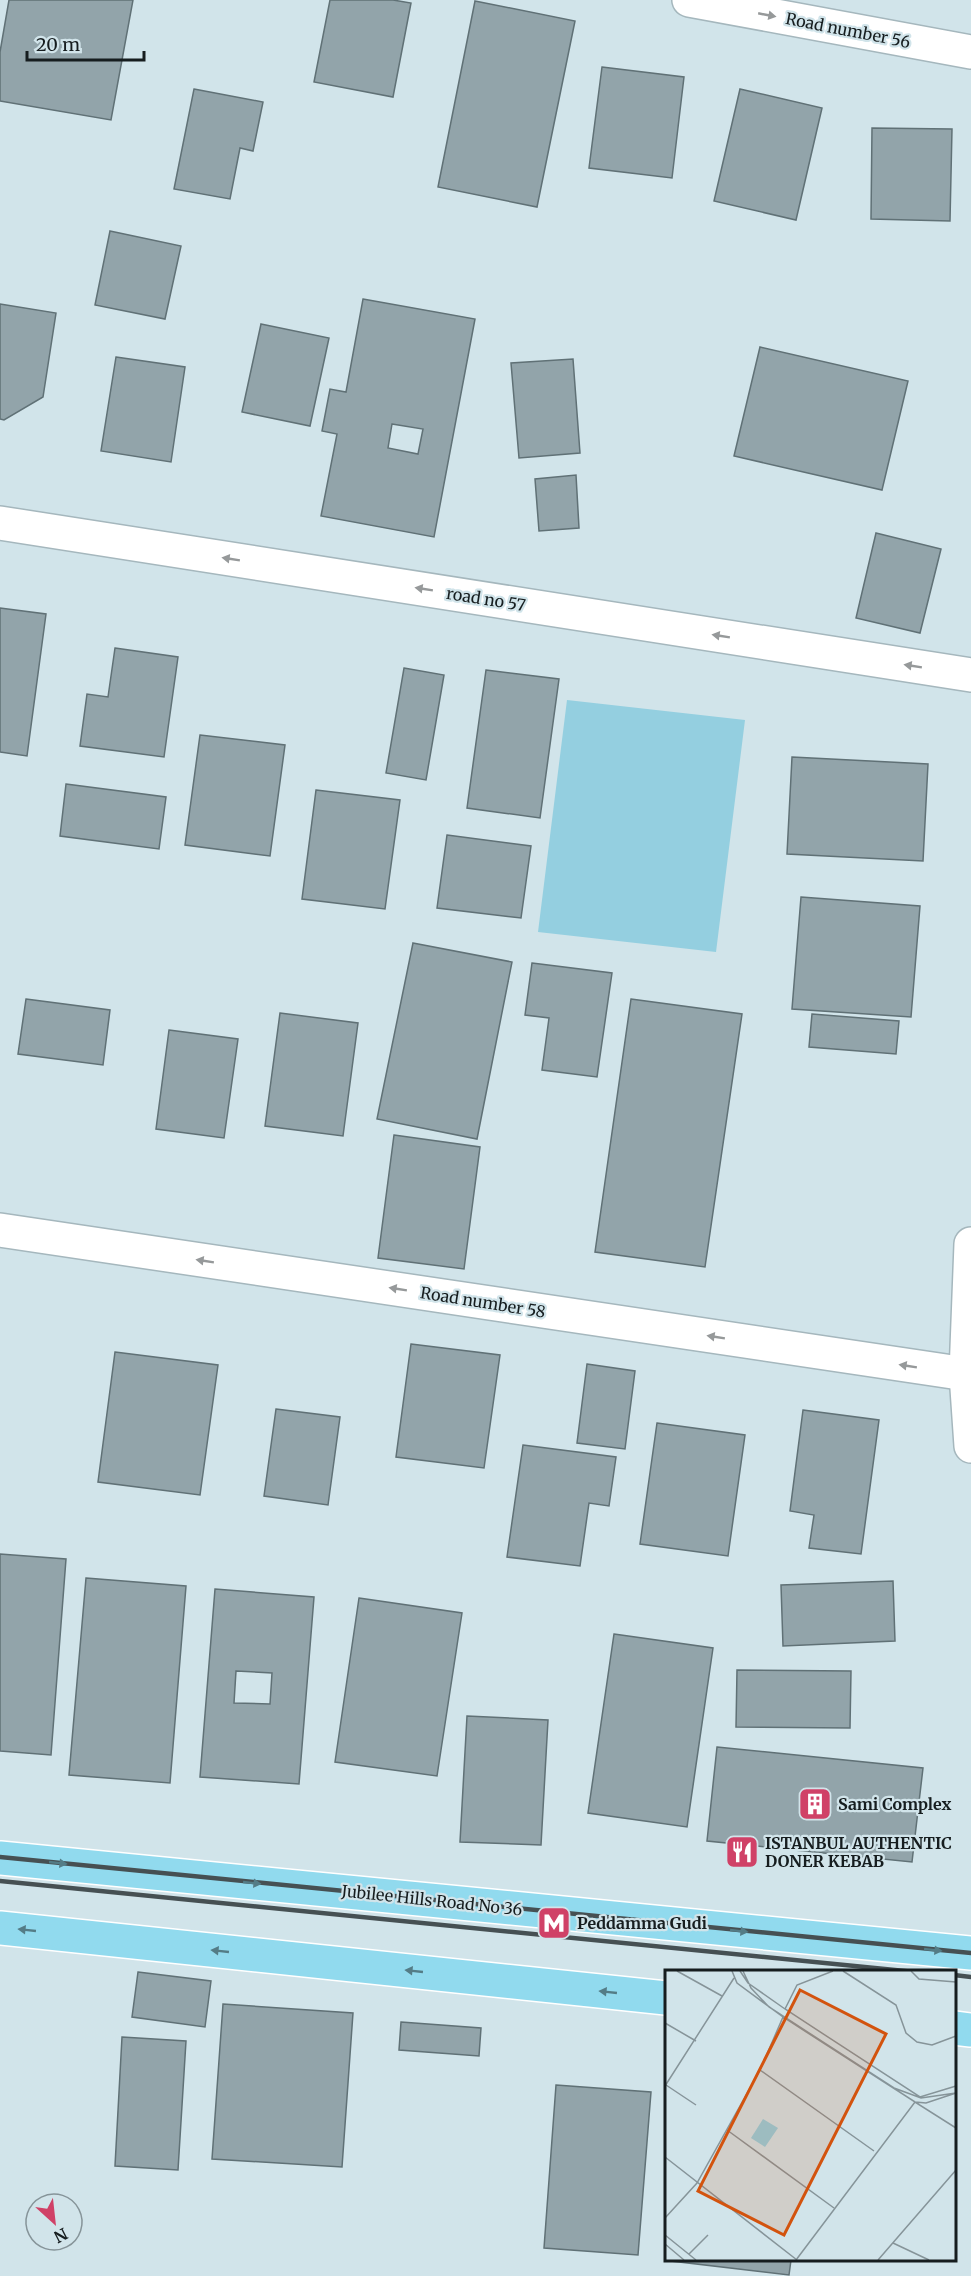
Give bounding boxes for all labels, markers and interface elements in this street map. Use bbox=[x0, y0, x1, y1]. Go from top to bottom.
street label: Road number 56 bbox=[784, 8, 912, 52]
one-way arrow bbox=[758, 10, 777, 19]
scale bar bbox=[27, 24, 144, 62]
text: 20 m bbox=[36, 33, 80, 56]
one-way arrow bbox=[222, 555, 241, 564]
street label: road no 57 bbox=[445, 583, 527, 615]
one-way arrow bbox=[414, 585, 433, 594]
one-way arrow bbox=[711, 631, 730, 640]
one-way arrow bbox=[904, 661, 923, 670]
one-way arrow bbox=[196, 1256, 215, 1265]
street label: Road number 58 bbox=[419, 1282, 547, 1322]
one-way arrow bbox=[388, 1285, 407, 1294]
one-way arrow bbox=[706, 1332, 725, 1341]
one-way arrow bbox=[899, 1361, 918, 1370]
building icon: Sami Complex bbox=[797, 1786, 833, 1822]
place label: Sami Complex bbox=[838, 1794, 952, 1814]
place label: ISTANBUL AUTHENTIC DONER KEBAB bbox=[765, 1833, 952, 1871]
restaurant icon: ISTANBUL AUTHENTIC DONER KEBAB bbox=[724, 1834, 760, 1870]
one-way arrow bbox=[49, 1858, 68, 1868]
one-way arrow bbox=[243, 1878, 262, 1888]
street label: Jubilee Hills Road No 36 bbox=[340, 1880, 524, 1919]
metro station icon: Peddamma Gudi bbox=[536, 1905, 572, 1941]
place label: Peddamma Gudi bbox=[577, 1913, 707, 1933]
one-way arrow bbox=[17, 1925, 36, 1935]
one-way arrow bbox=[729, 1926, 748, 1935]
one-way arrow bbox=[924, 1945, 943, 1955]
one-way arrow bbox=[211, 1946, 230, 1956]
one-way arrow bbox=[405, 1966, 424, 1976]
inset map bbox=[665, 1970, 956, 2261]
one-way arrow bbox=[599, 1987, 618, 1996]
north arrow bbox=[24, 2192, 84, 2252]
text: N bbox=[50, 2224, 71, 2247]

